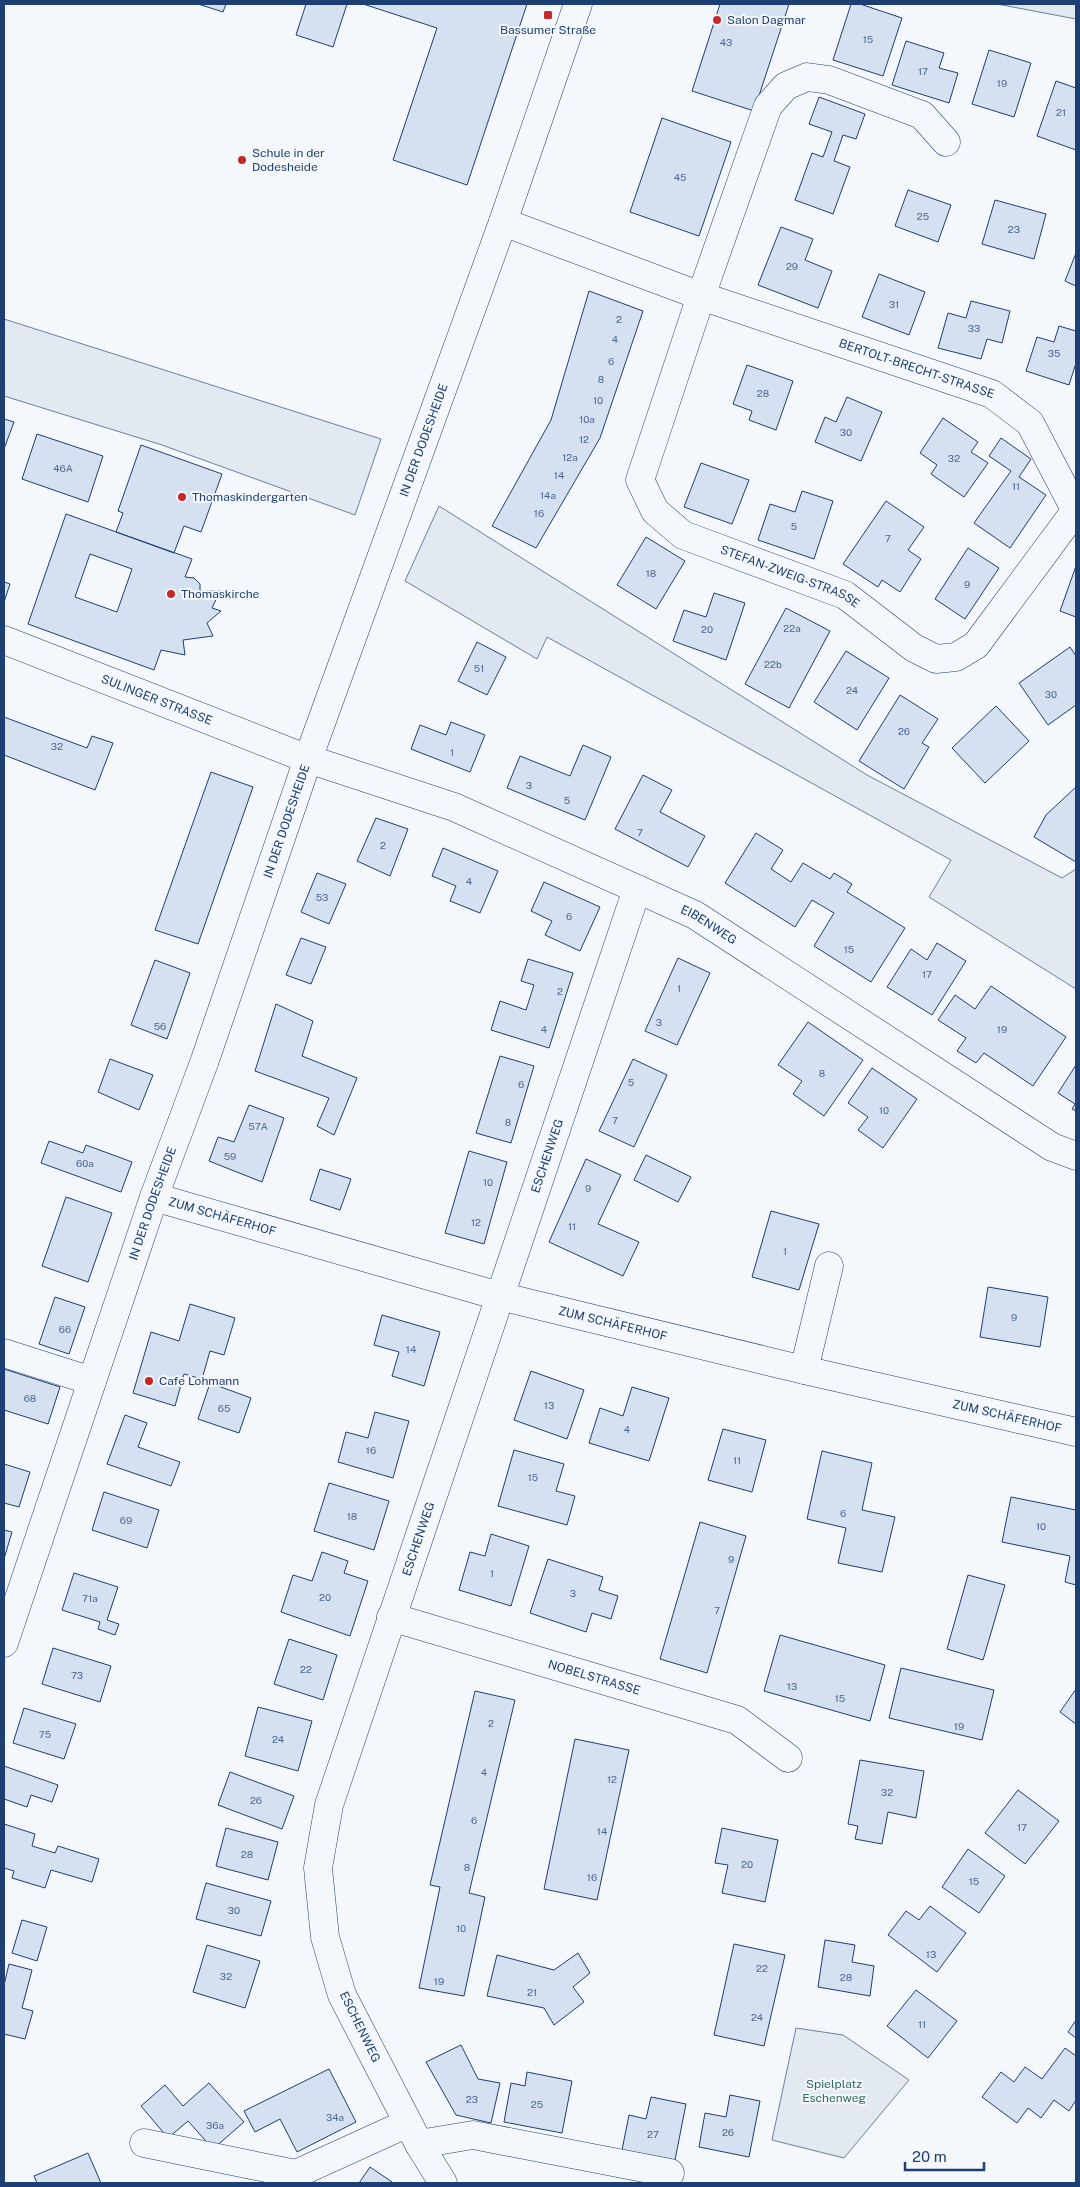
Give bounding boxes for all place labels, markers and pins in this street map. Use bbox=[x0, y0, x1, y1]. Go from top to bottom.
marker: Bassumer Straße bbox=[542, 9, 554, 21]
place label: Salon Dagmar bbox=[727, 13, 806, 27]
marker: Salon Dagmar bbox=[711, 14, 723, 26]
place label: Bassumer Straße bbox=[500, 23, 596, 37]
place label: Schule in der Dodesheide bbox=[252, 146, 325, 174]
marker: Schule in der Dodesheide bbox=[236, 154, 248, 166]
place label: Thomaskindergarten bbox=[192, 490, 308, 504]
marker: Thomaskindergarten bbox=[176, 491, 188, 503]
place label: Thomaskirche bbox=[181, 587, 260, 601]
marker: Thomaskirche bbox=[165, 588, 177, 600]
place label: Cafe Lohmann bbox=[159, 1374, 239, 1388]
marker: Cafe Lohmann bbox=[143, 1375, 155, 1387]

